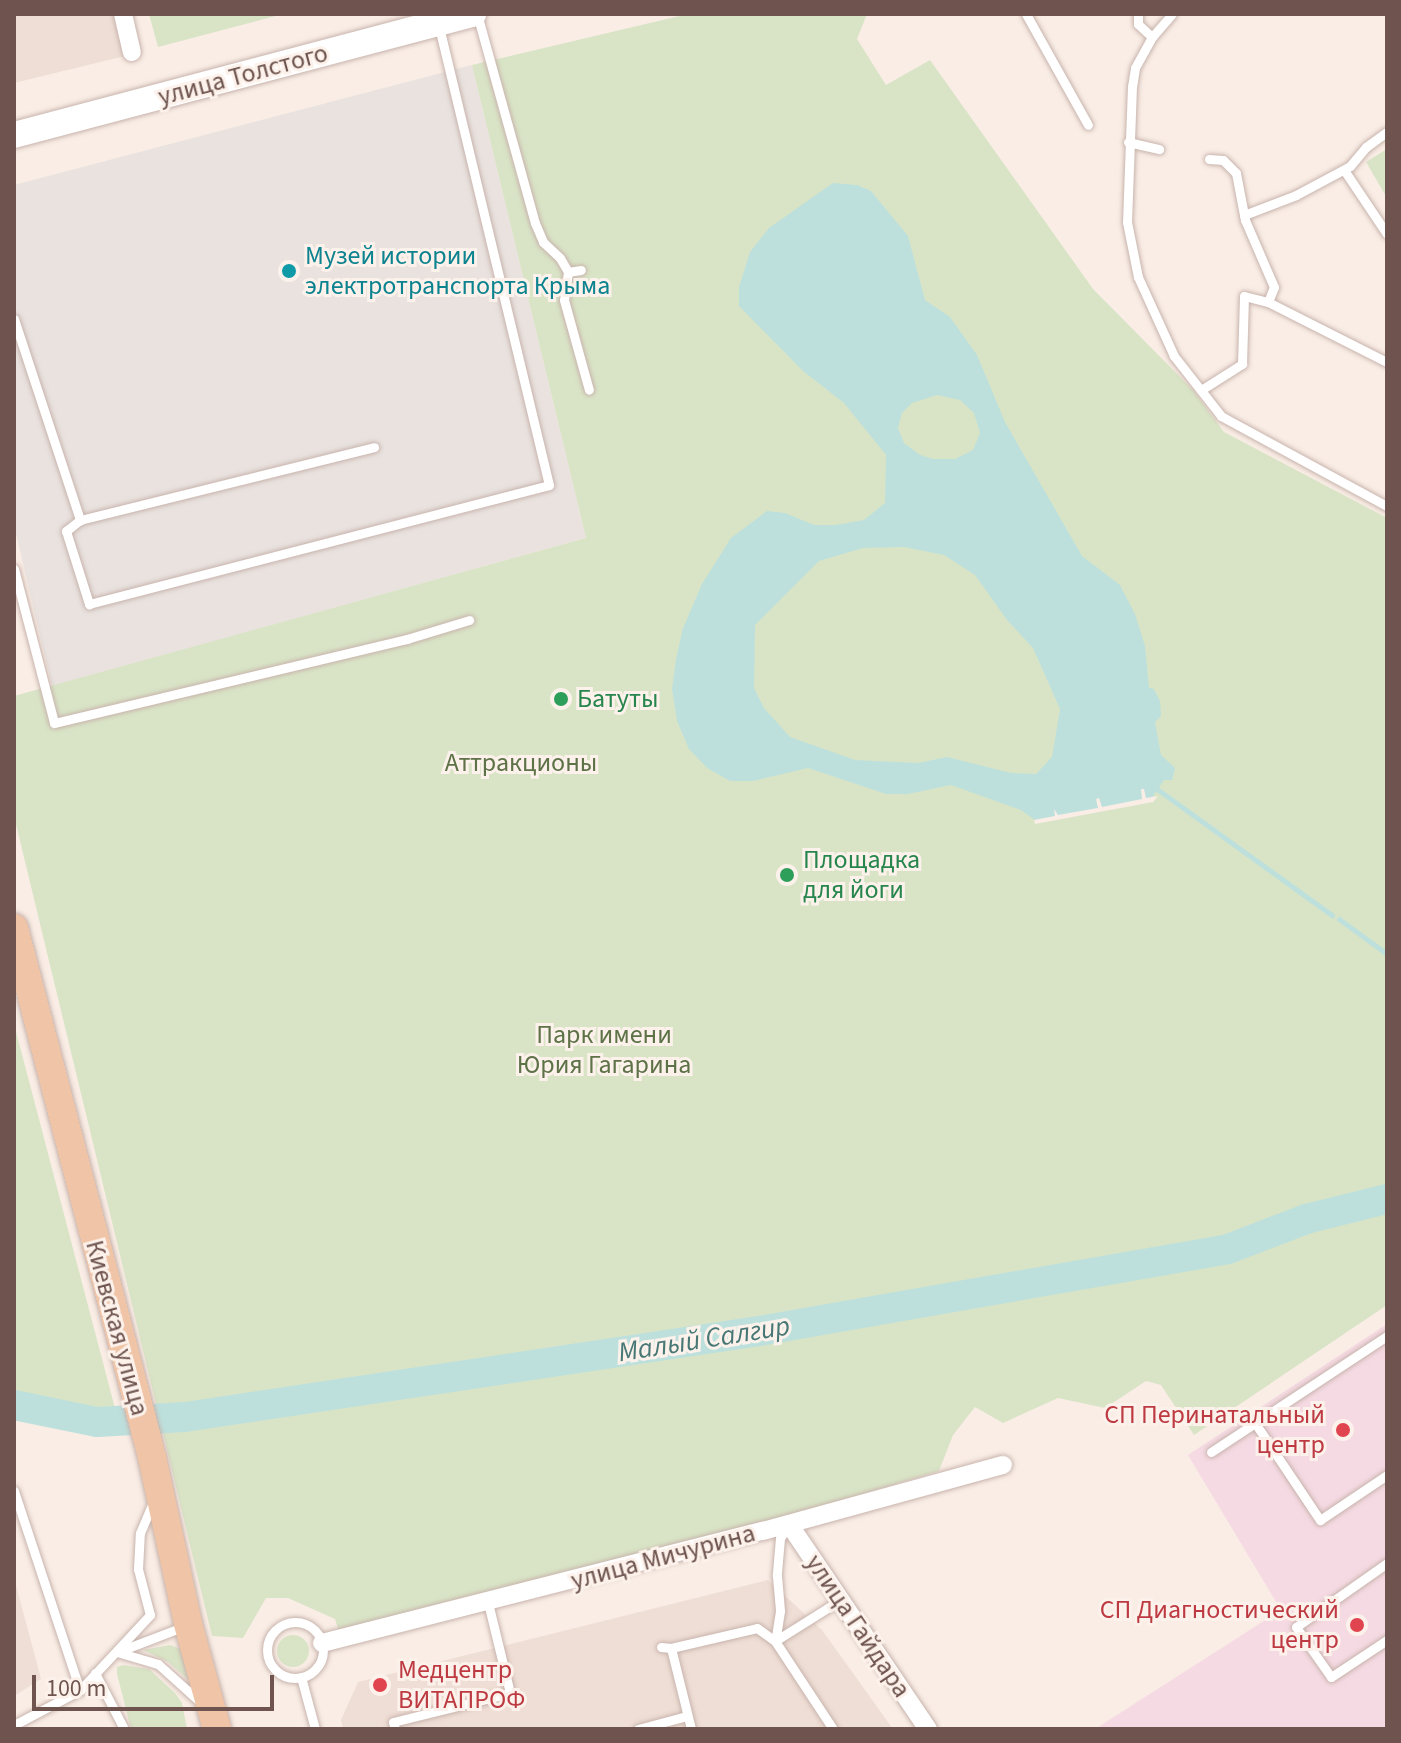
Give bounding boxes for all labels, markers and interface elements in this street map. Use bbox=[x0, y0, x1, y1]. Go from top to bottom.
street label: улица Толстого bbox=[155, 37, 331, 113]
place label: Музей истории электротранспорта Крыма bbox=[305, 240, 610, 302]
marker: Музей истории электротранспорта Крыма bbox=[280, 262, 298, 280]
place label: Батуты bbox=[577, 683, 658, 715]
marker: Батуты bbox=[552, 690, 570, 708]
park label: Аттракционы bbox=[445, 747, 597, 779]
place label: Площадка для йоги bbox=[803, 844, 920, 906]
marker: Площадка для йоги bbox=[778, 866, 796, 884]
park label: Парк имени Юрия Гагарина bbox=[517, 1019, 691, 1080]
street label: Киевская улица bbox=[79, 1237, 155, 1419]
water label: Малый Салгир bbox=[616, 1309, 792, 1369]
place label: СП Перинатальный центр bbox=[1104, 1399, 1325, 1460]
marker: СП Перинатальный центр bbox=[1332, 1419, 1354, 1441]
street label: улица Мичурина bbox=[568, 1517, 758, 1597]
street label: улица Гайдара bbox=[799, 1548, 917, 1704]
place label: СП Диагностический центр bbox=[1100, 1594, 1339, 1656]
marker: СП Диагностический центр bbox=[1346, 1614, 1368, 1636]
place label: Медцентр ВИТАПРОФ bbox=[398, 1654, 525, 1716]
scale bar bbox=[36, 1659, 278, 1709]
text: 100 m bbox=[46, 1671, 106, 1706]
marker: Медцентр ВИТАПРОФ bbox=[369, 1674, 391, 1696]

